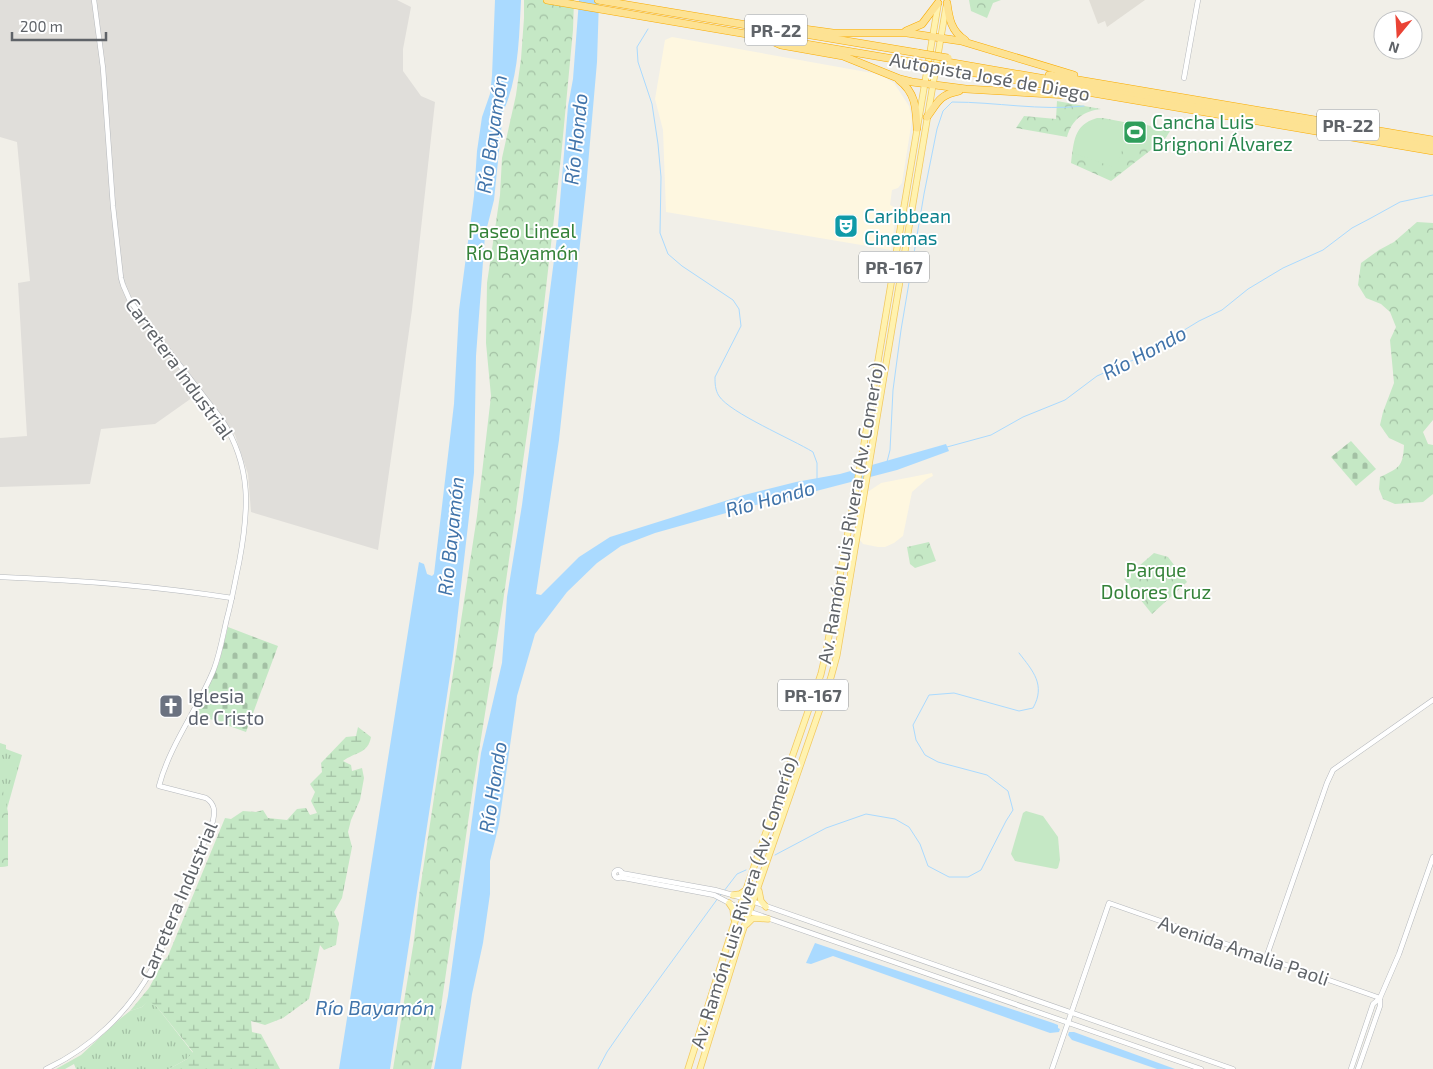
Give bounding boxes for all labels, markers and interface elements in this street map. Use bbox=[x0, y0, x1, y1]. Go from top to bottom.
scale bar bbox=[12, 10, 106, 42]
north arrow bbox=[1373, 10, 1423, 60]
road number: PR-22 bbox=[745, 14, 807, 46]
text: 200 m bbox=[20, 17, 63, 35]
text: N bbox=[1386, 38, 1401, 57]
street label: Autopista José de Diego bbox=[888, 47, 1092, 105]
water label: Río Bayamón bbox=[471, 73, 512, 195]
water label: Río Hondo bbox=[558, 92, 592, 186]
place label: Cancha Luis Brignoni Álvarez bbox=[1152, 110, 1293, 155]
road number: PR-22 bbox=[1317, 110, 1379, 140]
sports icon: Cancha Luis Brignoni Álvarez bbox=[1122, 119, 1148, 145]
place label: Caribbean Cinemas bbox=[864, 204, 951, 249]
theatre icon: Caribbean Cinemas bbox=[833, 213, 859, 239]
park label: Paseo Lineal Río Bayamón bbox=[466, 219, 578, 264]
road number: PR-167 bbox=[859, 252, 929, 282]
street label: Carretera Industrial bbox=[121, 293, 239, 443]
water label: Río Hondo bbox=[1098, 320, 1190, 384]
street label: Av. Ramón Luis Rivera (Av. Comerío) bbox=[812, 360, 888, 666]
water label: Río Bayamón bbox=[432, 475, 469, 597]
water label: Río Hondo bbox=[723, 475, 817, 521]
park label: Parque Dolores Cruz bbox=[1101, 558, 1211, 603]
road number: PR-167 bbox=[778, 680, 848, 710]
place label: Iglesia de Cristo bbox=[188, 684, 264, 729]
church icon: Iglesia de Cristo bbox=[158, 693, 184, 719]
water label: Río Hondo bbox=[473, 740, 511, 834]
street label: Av. Ramón Luis Rivera (Av. Comerío) bbox=[685, 753, 801, 1051]
street label: Carretera Industrial bbox=[134, 817, 222, 982]
street label: Avenida Amalia Paoli bbox=[1156, 910, 1332, 990]
water label: Río Bayamón bbox=[315, 995, 435, 1020]

